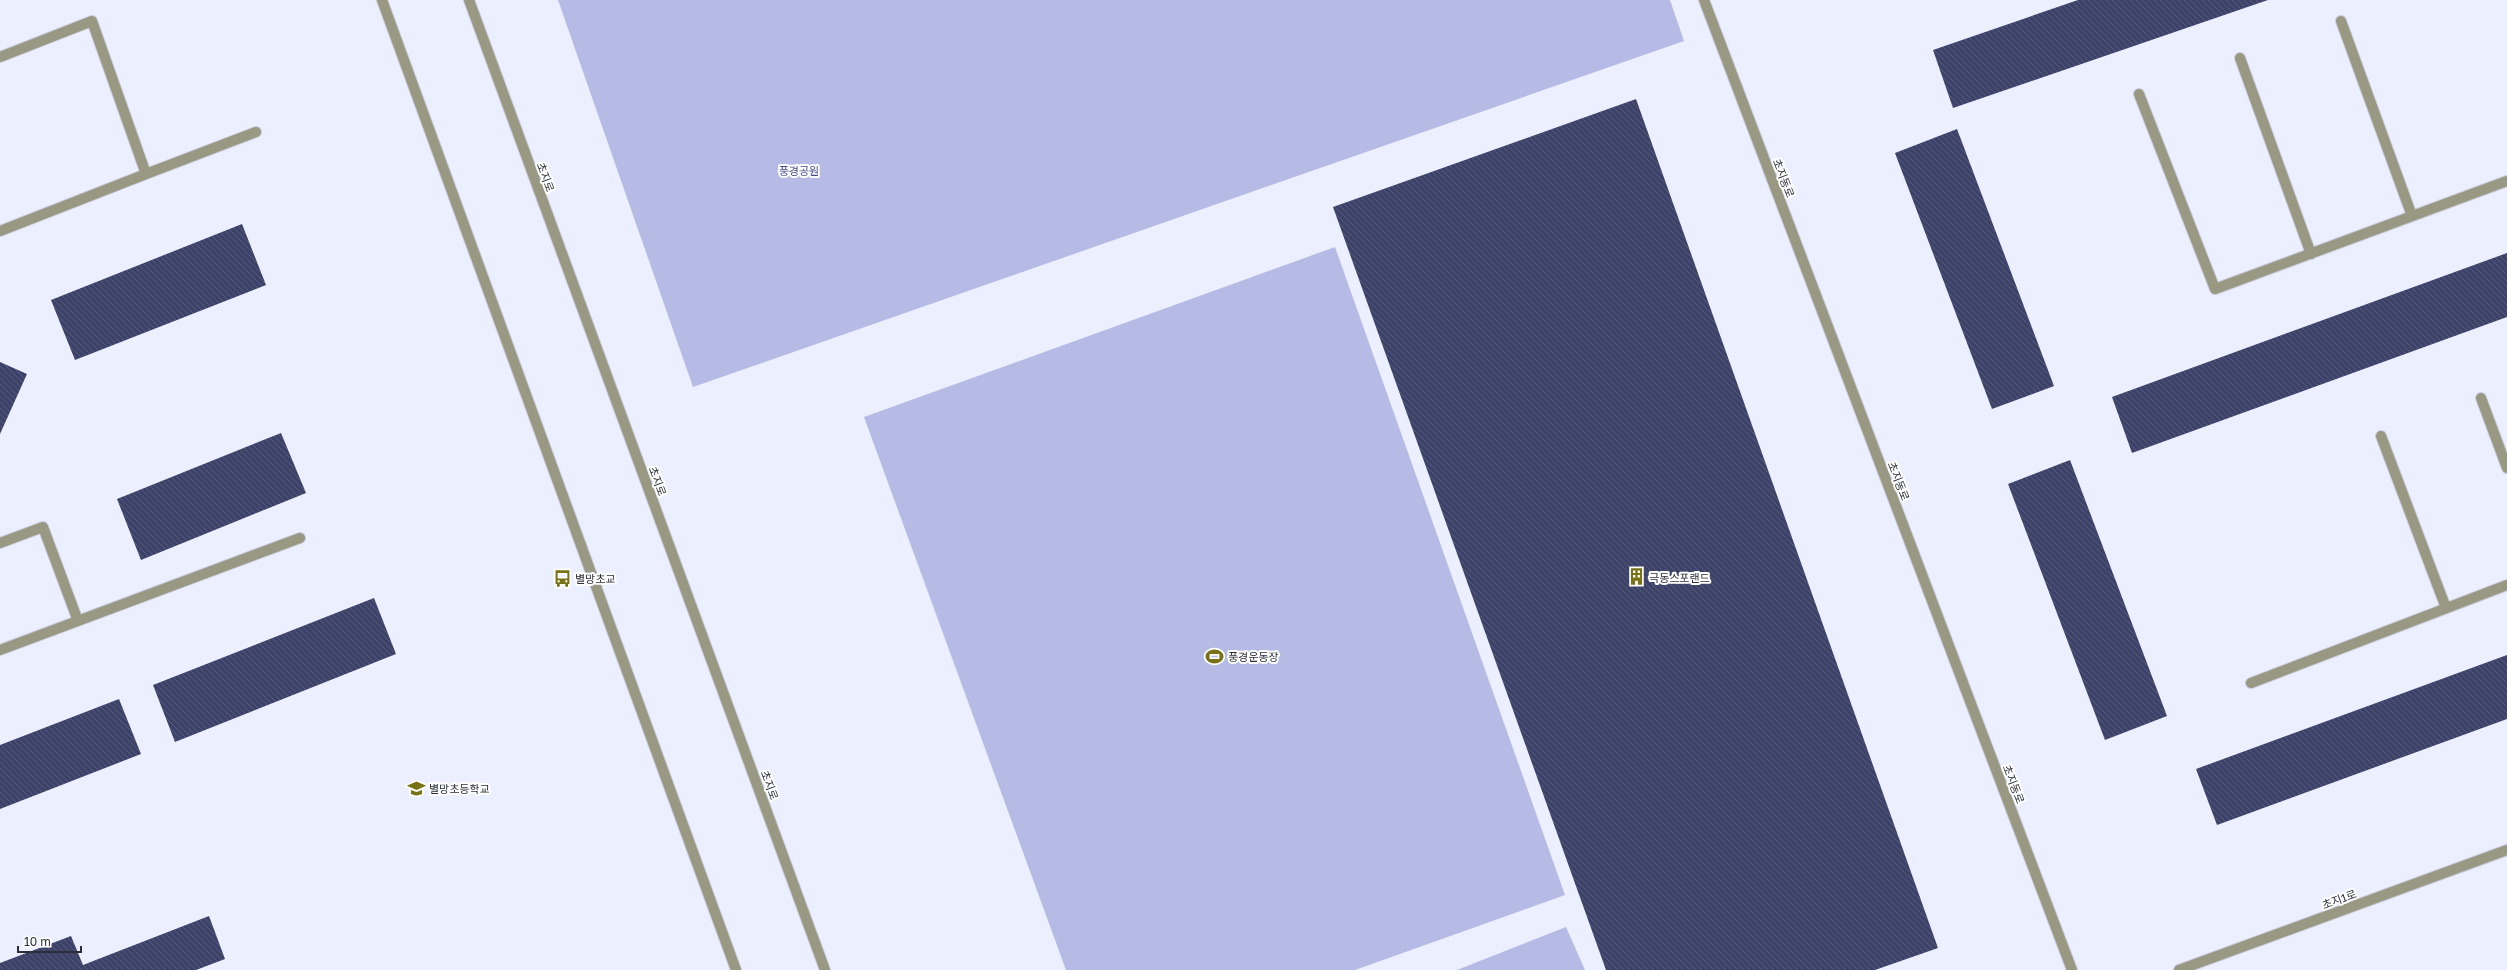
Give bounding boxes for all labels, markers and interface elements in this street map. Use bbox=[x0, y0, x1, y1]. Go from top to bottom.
street label: 초지동로 bbox=[1771, 157, 1797, 199]
street label: 초지로 bbox=[535, 161, 557, 193]
park label: 풍경공원 bbox=[779, 164, 819, 177]
street label: 초지동로 bbox=[1886, 460, 1912, 502]
street label: 초지로 bbox=[647, 465, 669, 497]
building icon: 극동스포랜드 bbox=[1626, 567, 1646, 587]
bus stop icon: 별망초교 bbox=[552, 568, 572, 588]
place label: 극동스포랜드 bbox=[1649, 571, 1710, 584]
place label: 별망초교 bbox=[575, 572, 615, 585]
sports icon: 풍경운동장 bbox=[1205, 646, 1225, 666]
place label: 풍경운동장 bbox=[1228, 650, 1279, 663]
street label: 초지동로 bbox=[2001, 763, 2027, 805]
street label: 초지로 bbox=[759, 769, 781, 801]
school or university icon: 별망초등학교 bbox=[406, 778, 426, 798]
place label: 별망초등학교 bbox=[429, 782, 490, 795]
street label: 초지1로 bbox=[2320, 887, 2358, 911]
scale bar bbox=[18, 928, 81, 954]
text: 10 m bbox=[24, 934, 51, 949]

